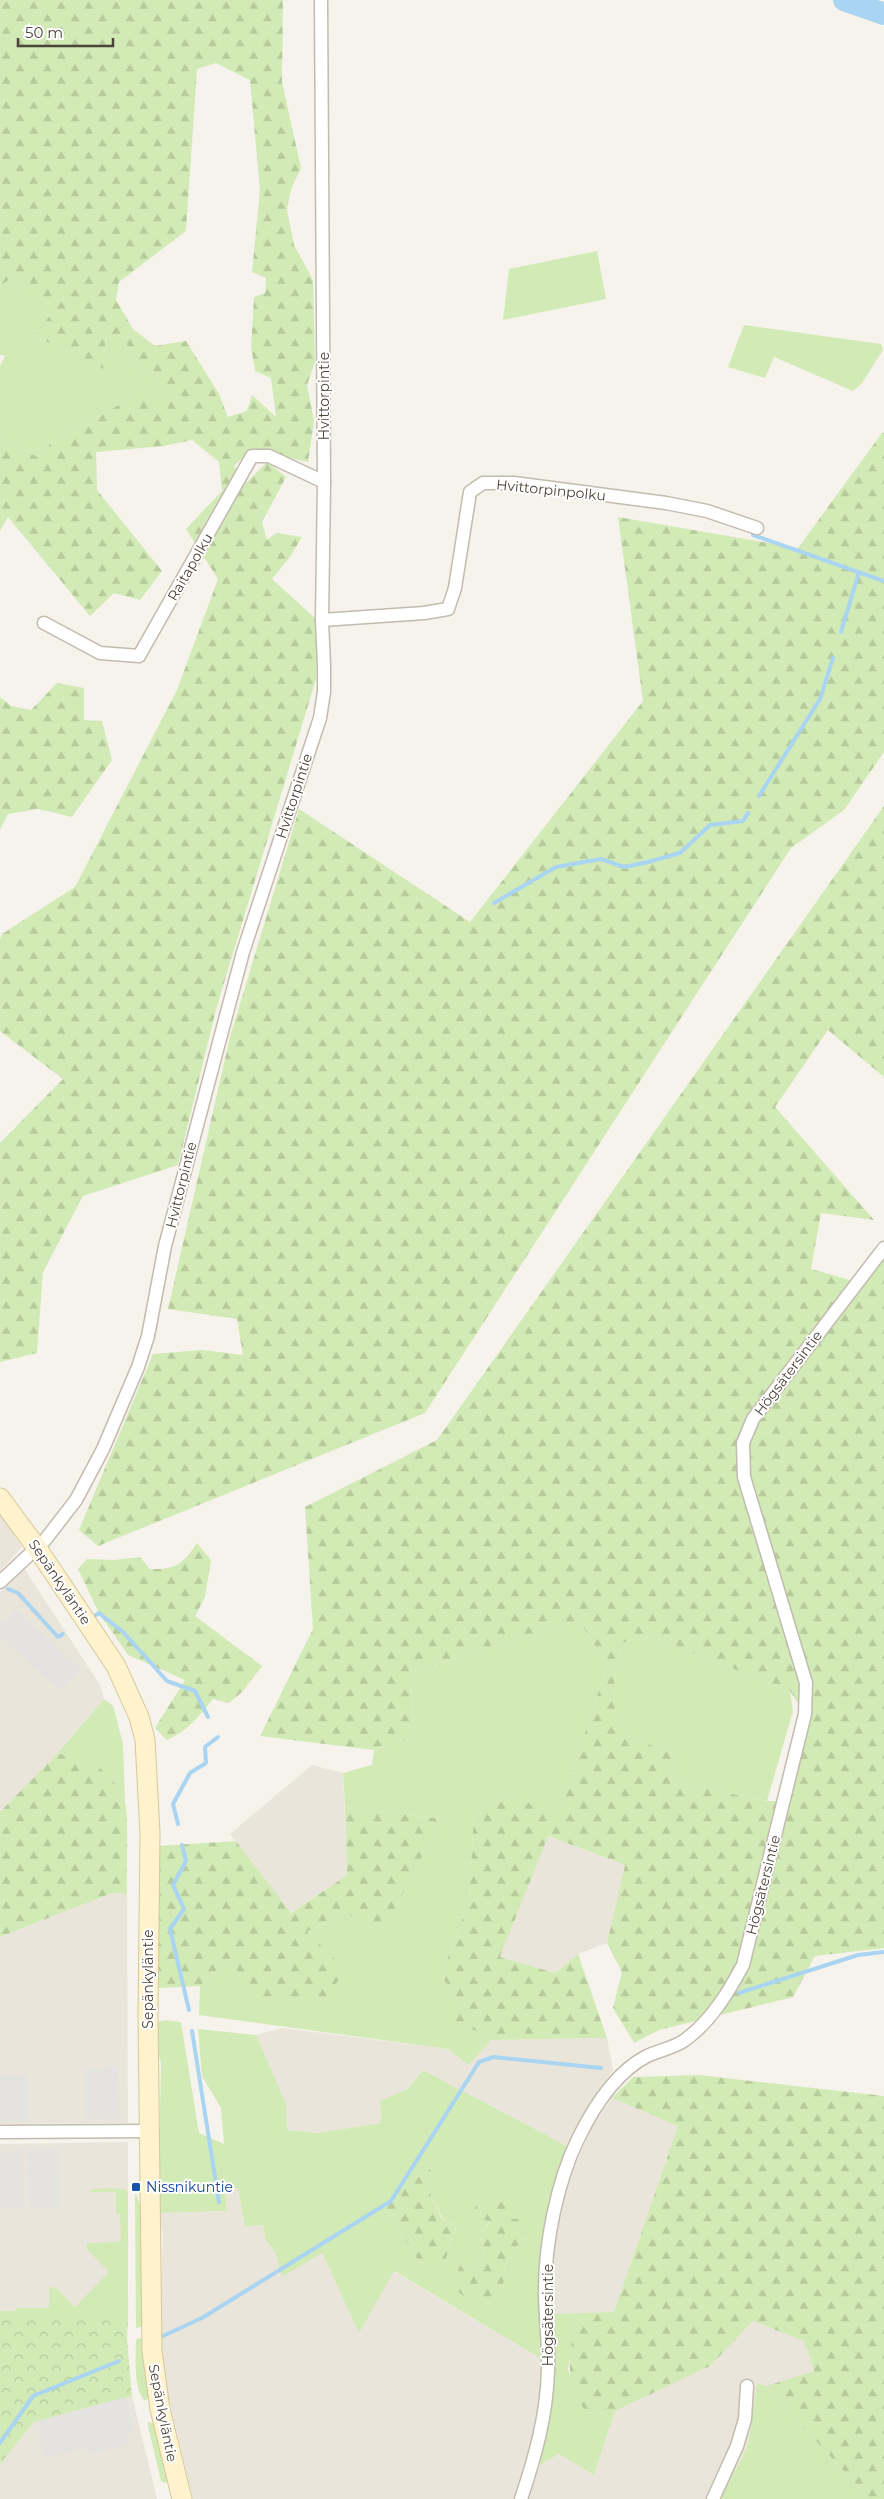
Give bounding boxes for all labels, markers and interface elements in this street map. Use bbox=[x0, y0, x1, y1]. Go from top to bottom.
scale bar bbox=[18, 15, 112, 47]
text: 50 m bbox=[25, 23, 63, 42]
street label: Hvittorpintie bbox=[315, 352, 333, 440]
street label: Hvittorpinpolku bbox=[495, 475, 607, 505]
street label: Raitapolku bbox=[163, 530, 217, 604]
street label: Hvittorpintie bbox=[272, 751, 316, 841]
street label: Hvittorpintie bbox=[162, 1140, 200, 1230]
street label: Högsätersintie bbox=[750, 1327, 826, 1419]
street label: Sepänkyläntie bbox=[25, 1536, 95, 1628]
street label: Högsätersintie bbox=[742, 1833, 784, 1937]
street label: Sepänkyläntie bbox=[139, 1929, 157, 2029]
place label: Nissnikuntie bbox=[146, 2178, 233, 2196]
marker: Nissnikuntie bbox=[130, 2181, 142, 2193]
street label: Högsätersintie bbox=[539, 2264, 557, 2366]
street label: Sepänkyläntie bbox=[145, 2363, 181, 2463]

